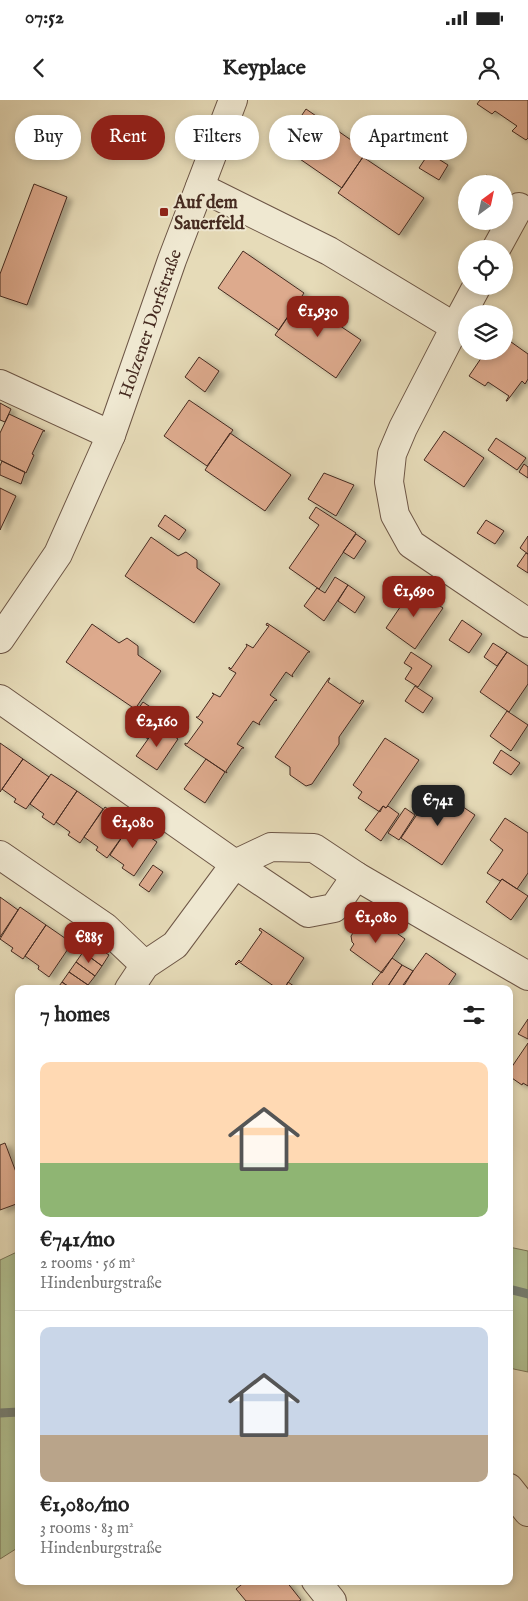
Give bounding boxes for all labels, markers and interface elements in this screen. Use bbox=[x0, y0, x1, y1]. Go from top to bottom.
text: 07:52 bbox=[25, 6, 64, 30]
icon: back bbox=[25, 54, 53, 82]
text: Keyplace bbox=[222, 54, 306, 82]
icon: person bbox=[475, 54, 503, 82]
chip: Buy bbox=[15, 115, 81, 160]
chip: Rent bbox=[91, 115, 165, 160]
chip: Filters bbox=[175, 115, 259, 160]
chip: New bbox=[269, 115, 340, 160]
chip: Apartment bbox=[350, 115, 467, 160]
north arrow bbox=[458, 175, 512, 230]
map controls bbox=[458, 175, 513, 360]
place label: Auf dem Sauerfeld bbox=[173, 192, 245, 236]
marker: Auf dem Sauerfeld bbox=[158, 206, 170, 218]
button: locate bbox=[458, 240, 513, 295]
street label: Holzener Dorfstraße bbox=[115, 246, 188, 402]
pin: €1,930 bbox=[277, 296, 359, 338]
text: €1,930 bbox=[298, 302, 338, 322]
button: layers bbox=[458, 305, 513, 360]
pin: €1,690 bbox=[373, 576, 455, 618]
text: €1,690 bbox=[393, 582, 435, 602]
pin: €2,160 bbox=[116, 706, 198, 748]
text: €2,160 bbox=[136, 712, 178, 732]
pin: €741 bbox=[408, 784, 468, 827]
text: €741 bbox=[423, 791, 453, 811]
pin: €1,080 bbox=[92, 806, 174, 849]
text: €1,080 bbox=[112, 813, 154, 833]
pin: €1,080 bbox=[335, 902, 417, 944]
text: €1,080 bbox=[355, 908, 397, 928]
pin: €885 bbox=[59, 922, 119, 964]
text: €885 bbox=[75, 928, 103, 948]
icon: filters bbox=[460, 1001, 488, 1029]
text: 7 homes bbox=[40, 1002, 110, 1029]
icon: home bbox=[219, 1094, 309, 1184]
text: €741/mo bbox=[40, 1227, 115, 1254]
text: 2 rooms · 56 m² bbox=[40, 1254, 135, 1274]
text: Hindenburgstraße bbox=[40, 1274, 162, 1294]
icon: home bbox=[219, 1360, 309, 1450]
text: €1,080/mo bbox=[40, 1492, 129, 1519]
text: 3 rooms · 83 m² bbox=[40, 1519, 134, 1539]
text: Hindenburgstraße bbox=[40, 1539, 162, 1559]

